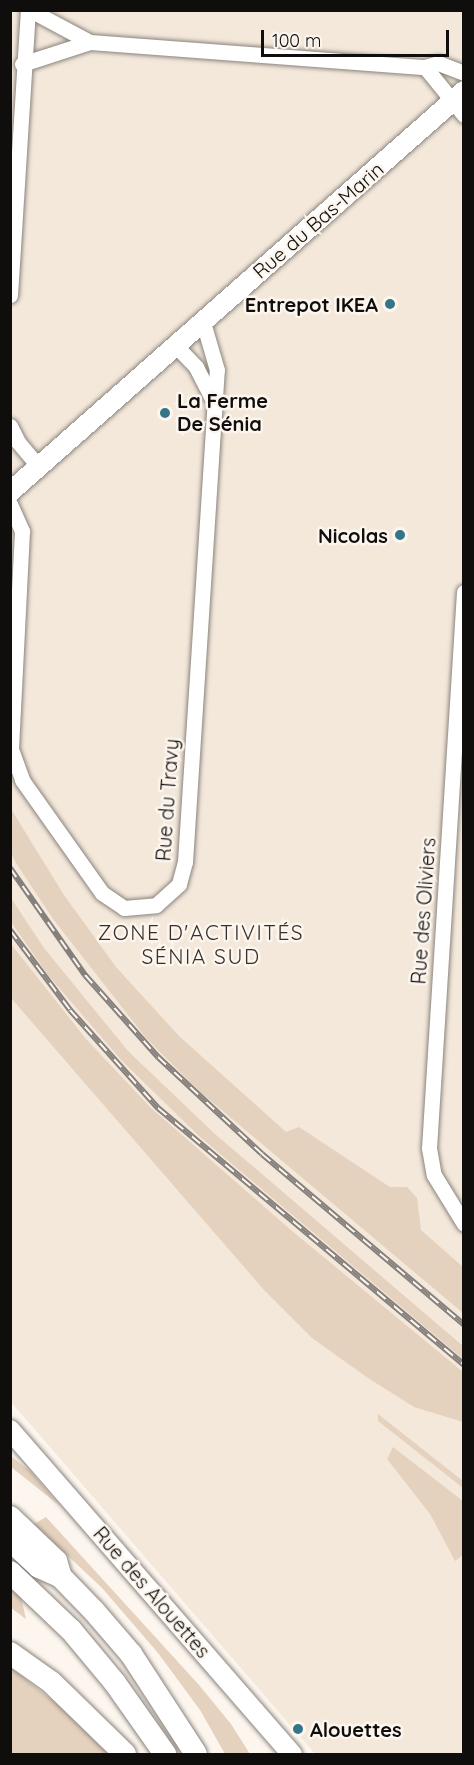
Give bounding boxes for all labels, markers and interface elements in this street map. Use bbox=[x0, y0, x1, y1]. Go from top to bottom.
scale bar bbox=[264, 18, 452, 56]
text: 100 m bbox=[272, 29, 321, 52]
street label: Rue du Bas-Marin bbox=[248, 157, 388, 283]
place label: Entrepot IKEA bbox=[245, 292, 378, 316]
marker: Entrepot IKEA bbox=[383, 297, 397, 311]
place label: La Ferme De Sénia bbox=[177, 389, 268, 436]
marker: La Ferme De Sénia bbox=[158, 406, 172, 420]
place label: Nicolas bbox=[318, 523, 388, 547]
marker: Nicolas bbox=[393, 528, 407, 542]
street label: Rue du Travy bbox=[151, 738, 183, 862]
street label: Rue des Oliviers bbox=[406, 837, 440, 985]
district label: ZONE D'ACTIVITÉS SÉNIA SUD bbox=[98, 919, 304, 969]
street label: Rue des Alouettes bbox=[89, 1522, 215, 1662]
place label: Alouettes bbox=[310, 1717, 402, 1741]
marker: Alouettes bbox=[291, 1722, 305, 1736]

